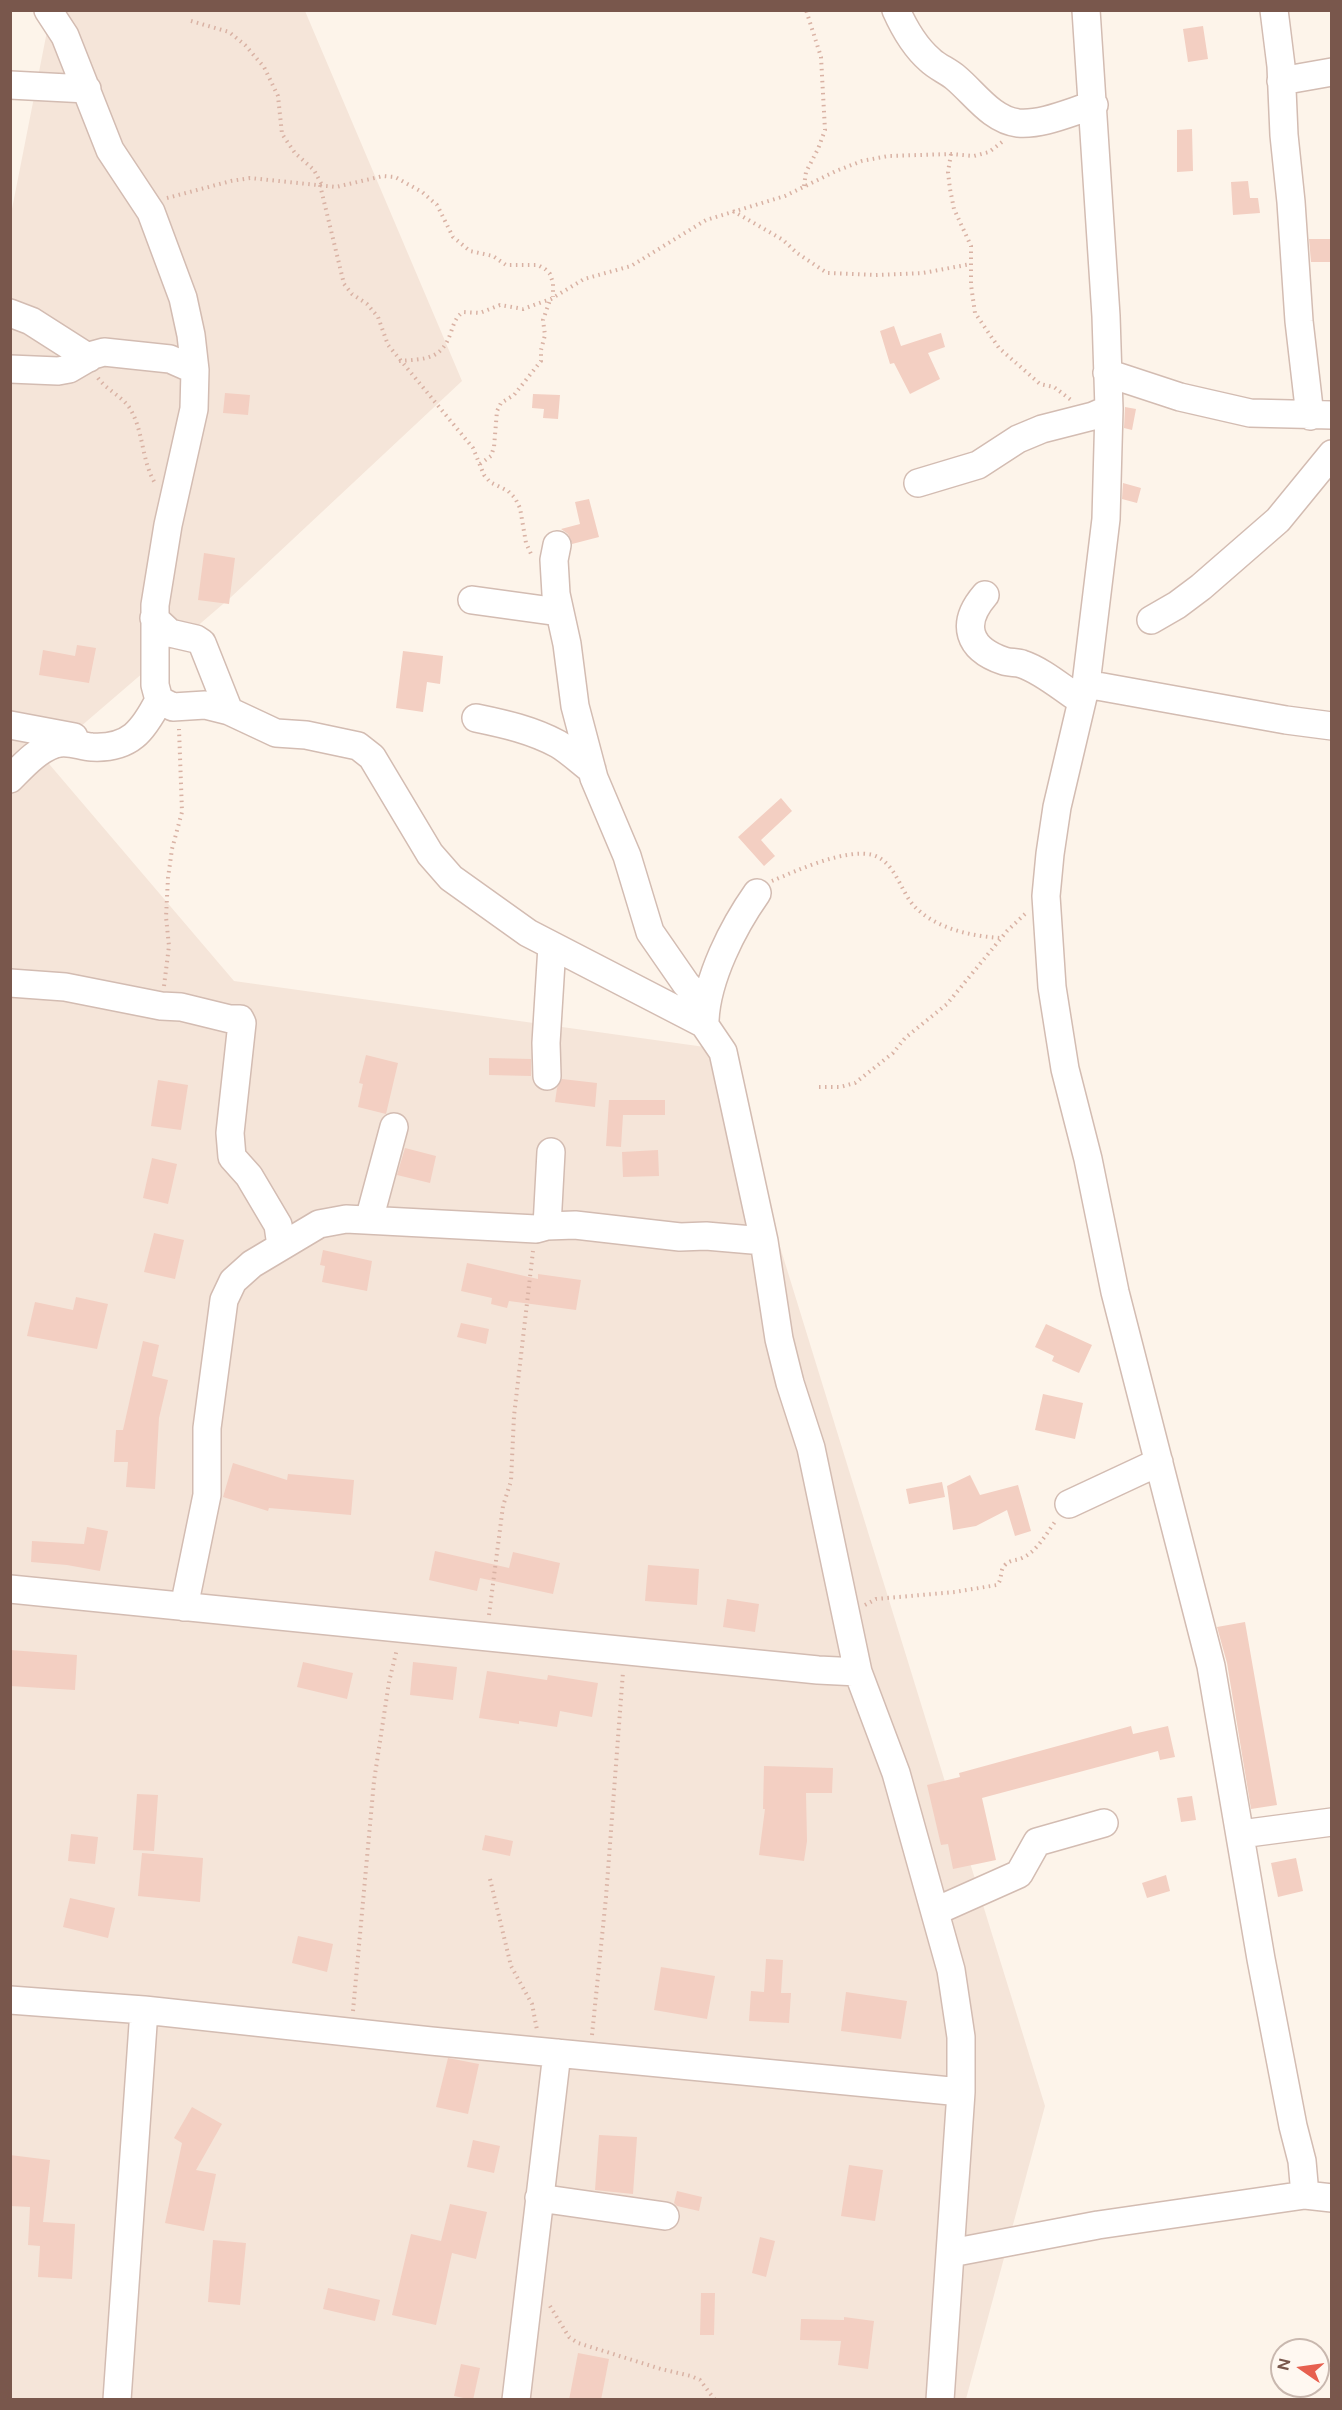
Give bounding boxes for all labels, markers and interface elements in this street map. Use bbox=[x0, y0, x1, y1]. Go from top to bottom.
north arrow bbox=[1270, 2338, 1330, 2398]
text: N bbox=[1272, 2356, 1295, 2372]

